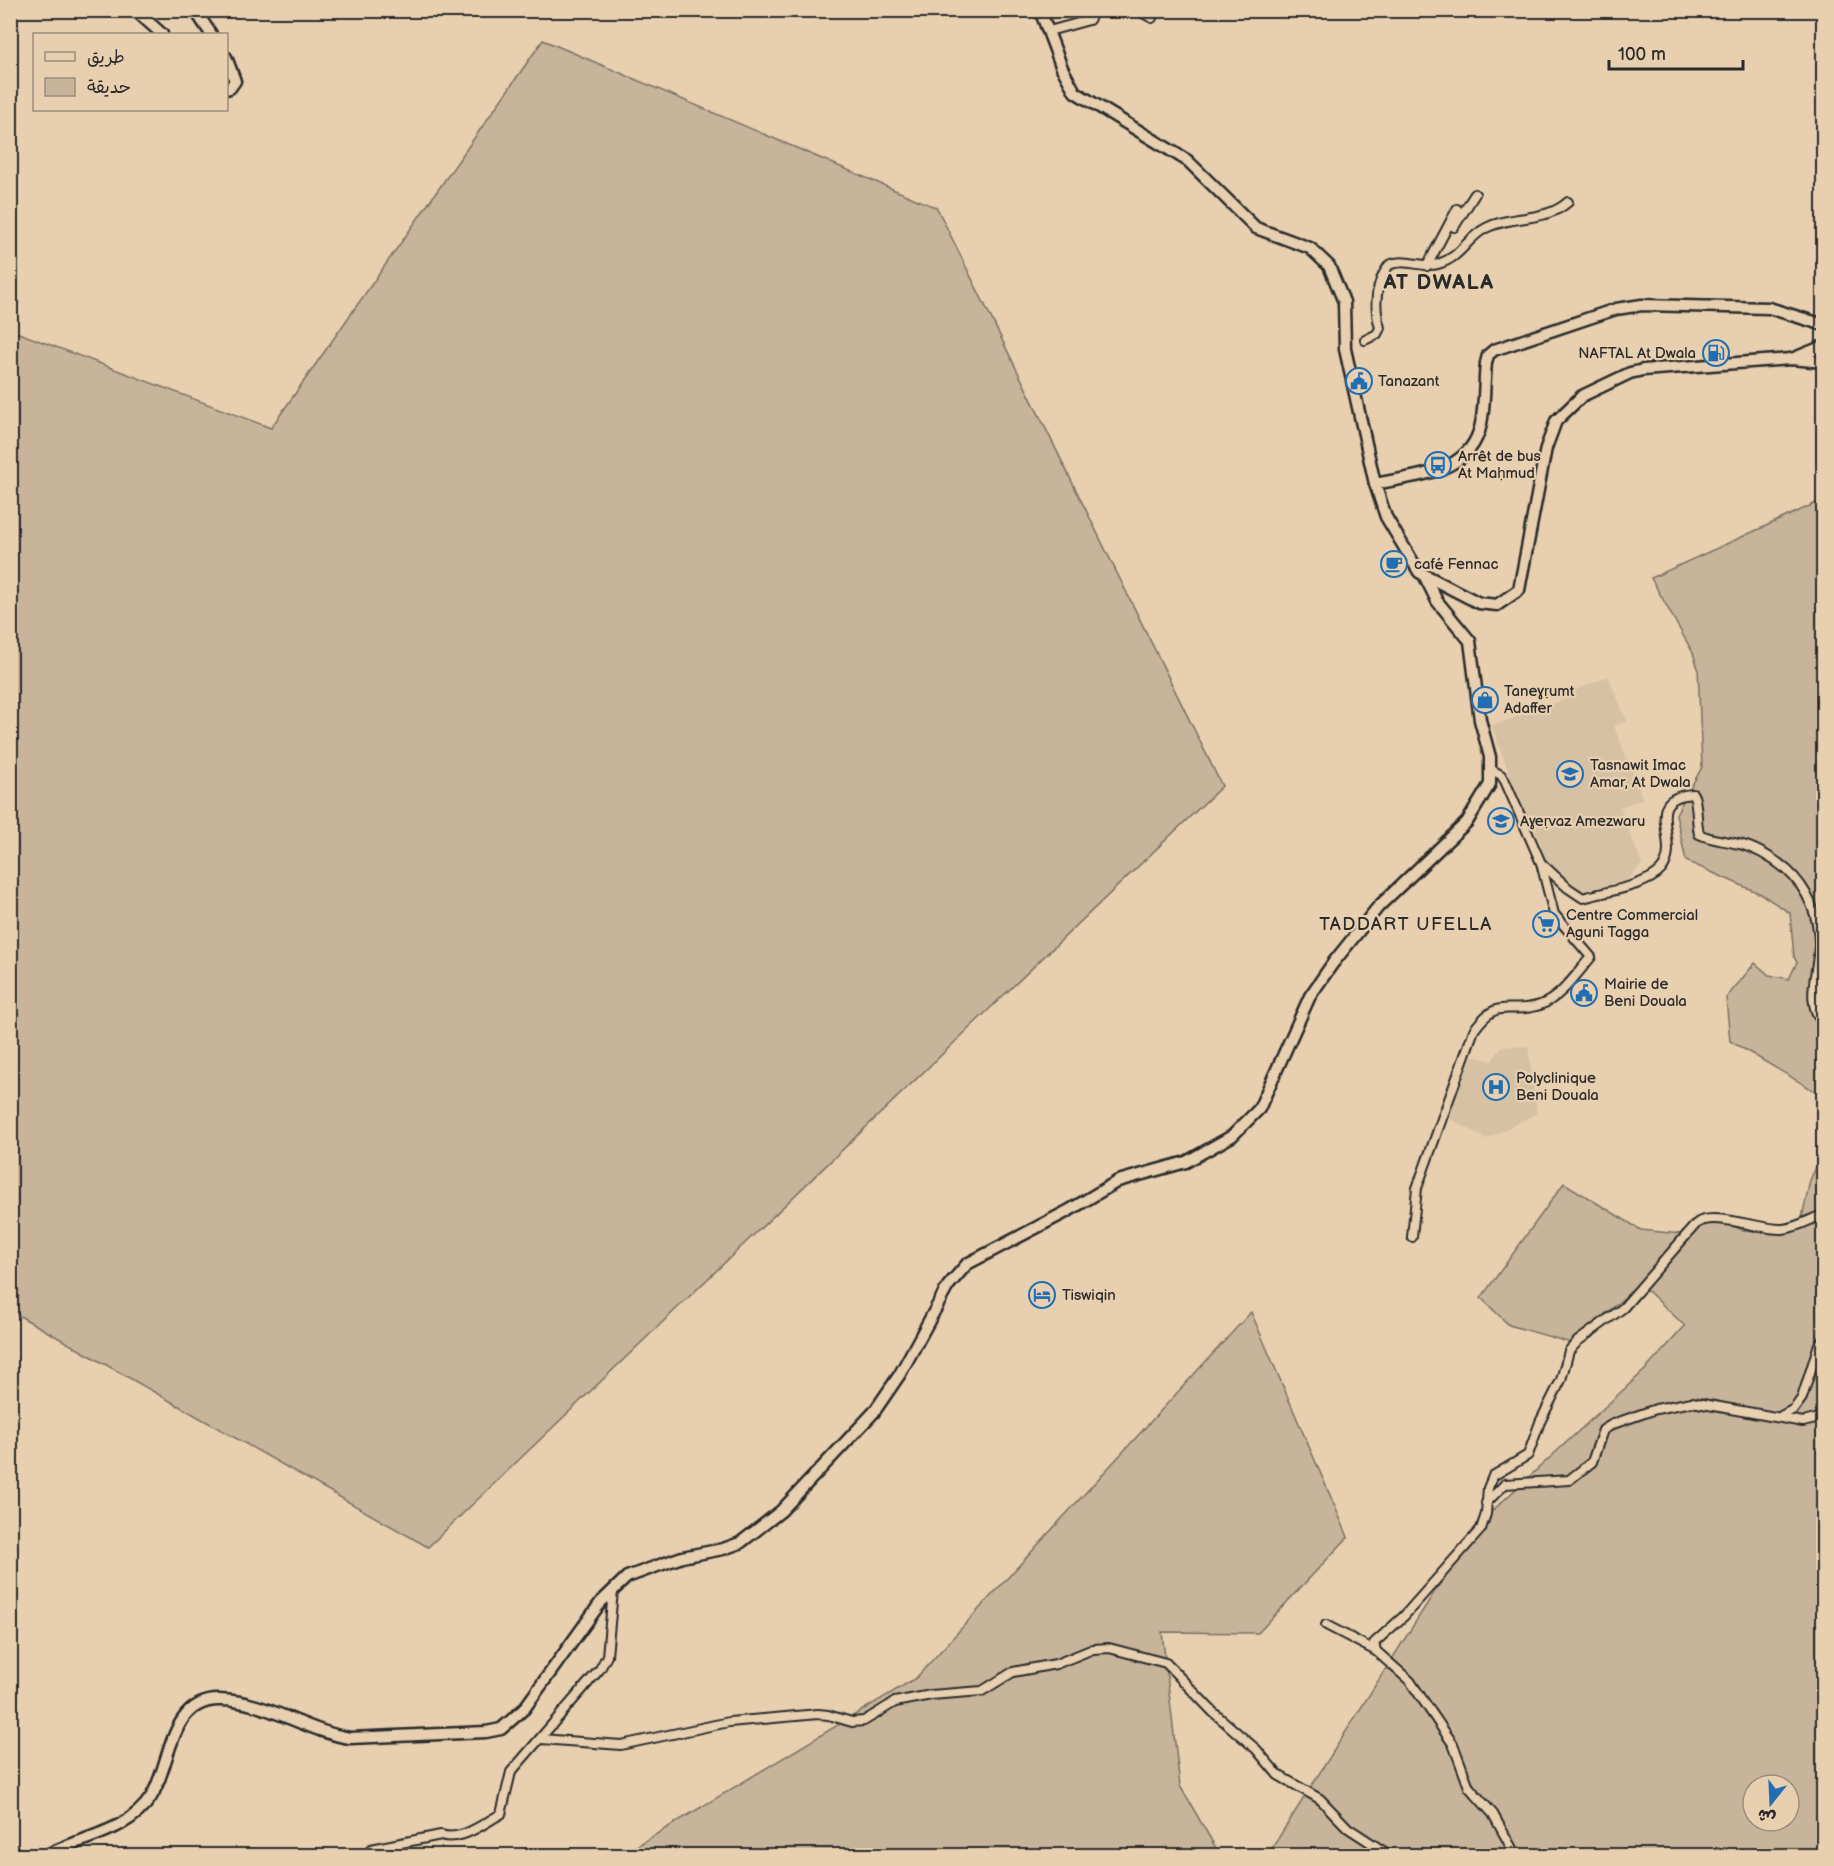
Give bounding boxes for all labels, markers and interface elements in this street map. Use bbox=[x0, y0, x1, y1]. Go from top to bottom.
legend bbox=[33, 33, 228, 111]
scale bar bbox=[1609, 33, 1742, 71]
text: 100 m bbox=[1618, 44, 1666, 65]
text: طريق bbox=[87, 47, 125, 68]
text: حديقة bbox=[87, 77, 131, 98]
district label: AT DWALA bbox=[1382, 270, 1495, 295]
fuel station icon: NAFTAL At Dwala bbox=[1701, 338, 1731, 368]
place label: NAFTAL At Dwala bbox=[1578, 344, 1696, 363]
public building icon: Tanazant bbox=[1344, 366, 1374, 396]
place label: Tanazant bbox=[1378, 372, 1440, 391]
place label: Arrêt de bus At Maḥmud bbox=[1458, 447, 1542, 483]
bus stop icon: Arrêt de bus At Maḥmud bbox=[1423, 450, 1453, 480]
cafe icon: café Fennac bbox=[1379, 549, 1409, 579]
place label: café Fennac bbox=[1414, 555, 1498, 574]
place label: Taneɣṛumt Adaffer bbox=[1504, 682, 1575, 718]
shop icon: Taneɣṛumt Adaffer bbox=[1470, 685, 1500, 715]
place label: Tasnawit Imac Amar, At Dwala bbox=[1590, 756, 1691, 792]
school or university icon: Tasnawit Imac Amar, At Dwala bbox=[1555, 759, 1585, 789]
school or university icon: Aɣeṛvaz Amezwaru bbox=[1486, 806, 1516, 836]
place label: Aɣeṛvaz Amezwaru bbox=[1520, 812, 1645, 831]
place label: Centre Commercial Aguni Tagga bbox=[1566, 906, 1698, 942]
supermarket icon: Centre Commercial Aguni Tagga bbox=[1531, 909, 1561, 939]
district label: TADDART UFELLA bbox=[1319, 914, 1493, 935]
place label: Mairie de Beni Douala bbox=[1604, 975, 1687, 1011]
public building icon: Mairie de Beni Douala bbox=[1569, 978, 1599, 1008]
place label: Polyclinique Beni Douala bbox=[1516, 1069, 1599, 1105]
hospital icon: Polyclinique Beni Douala bbox=[1481, 1072, 1511, 1102]
hotel icon: Tiswiqin bbox=[1027, 1280, 1057, 1310]
place label: Tiswiqin bbox=[1062, 1286, 1116, 1305]
north arrow bbox=[1741, 1773, 1801, 1833]
text: ش bbox=[1756, 1804, 1778, 1828]

